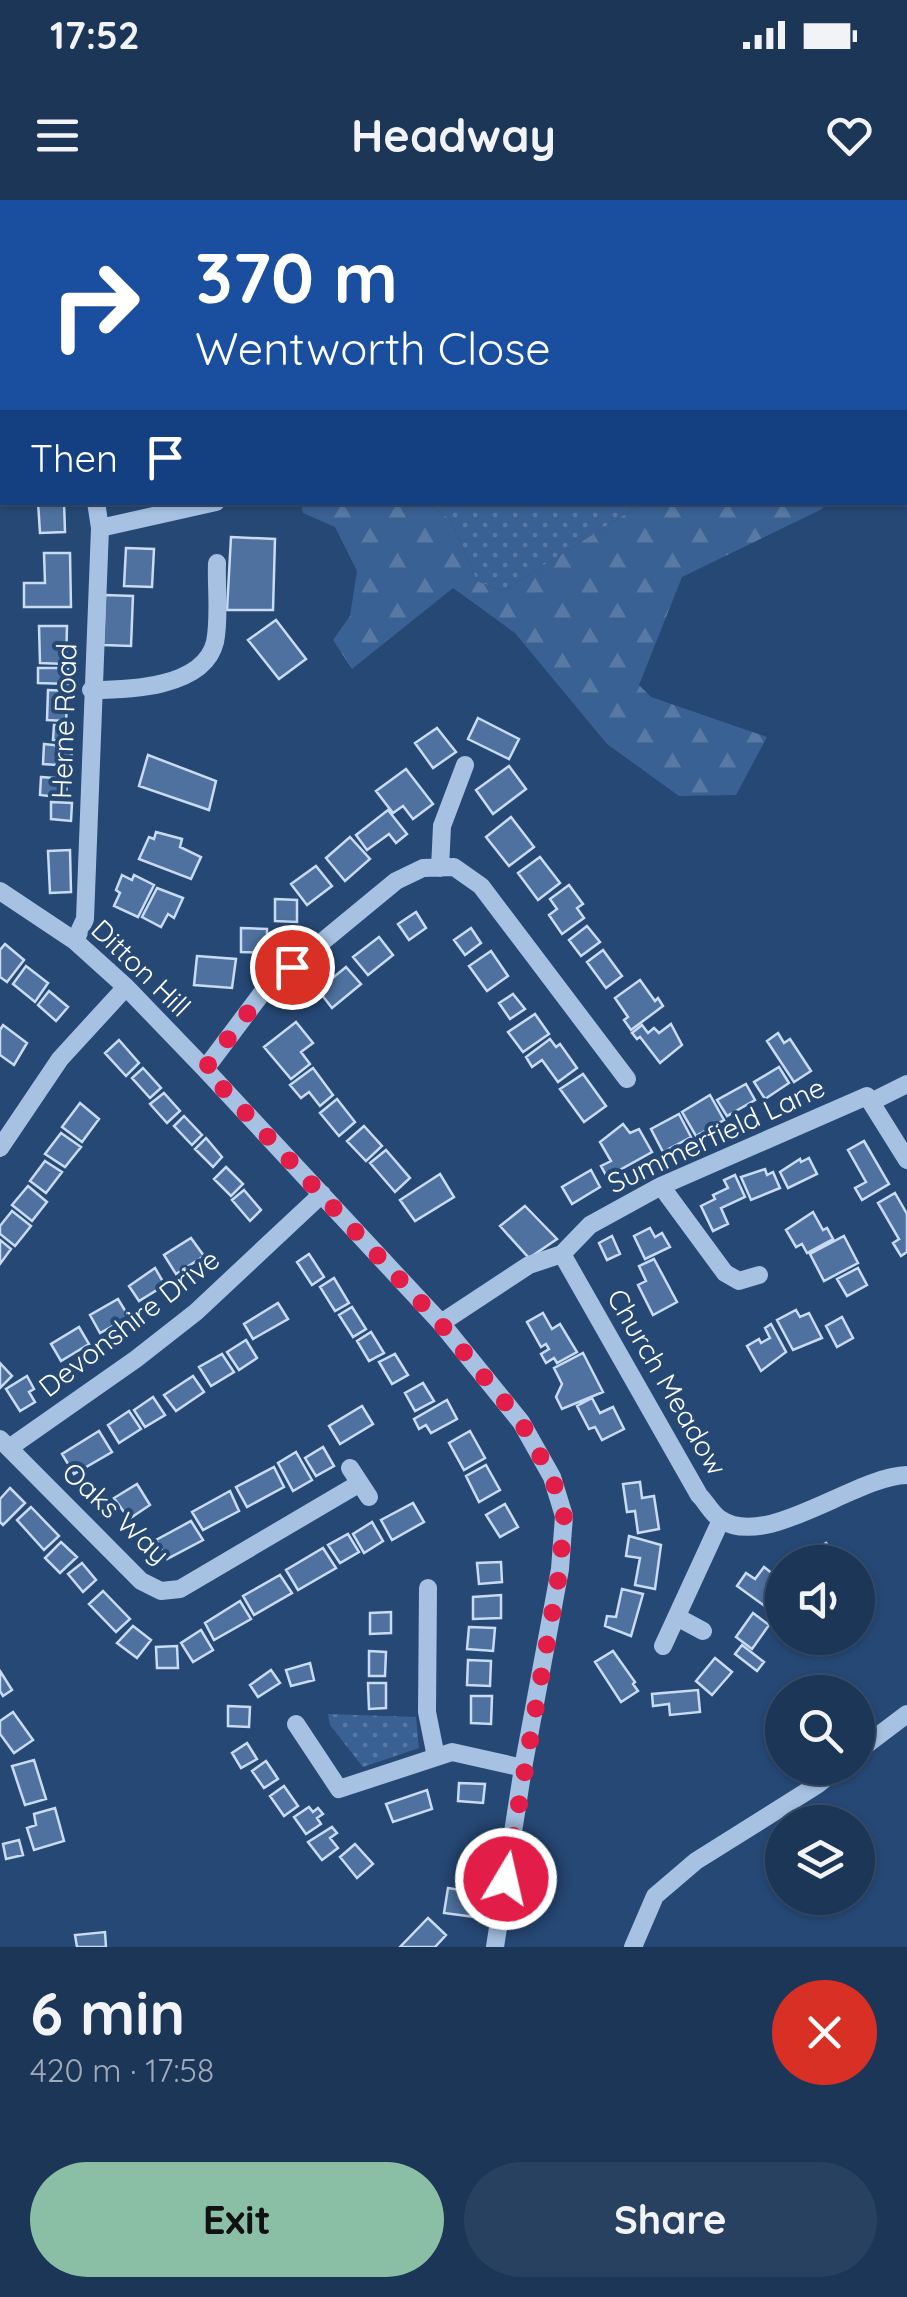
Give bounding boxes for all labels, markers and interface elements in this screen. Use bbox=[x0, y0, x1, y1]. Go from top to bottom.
text: 17:52 bbox=[50, 11, 140, 59]
text: Headway bbox=[351, 107, 556, 163]
icon: menu bbox=[30, 108, 85, 163]
icon: heart bbox=[822, 108, 877, 163]
text: 370 m bbox=[195, 233, 398, 321]
icon: right bbox=[30, 240, 160, 370]
text: Wentworth Close bbox=[195, 320, 551, 376]
icon: arrive bbox=[138, 430, 193, 485]
text: Then bbox=[30, 434, 118, 482]
street label: Herne Road bbox=[43, 642, 84, 799]
street label: Ditton Hill bbox=[84, 912, 198, 1024]
pin bbox=[250, 925, 335, 1010]
icon: arrive bbox=[265, 940, 320, 995]
street label: Summerfield Lane bbox=[602, 1069, 830, 1200]
street label: Devonshire Drive bbox=[31, 1241, 226, 1404]
street label: Church Meadow bbox=[600, 1282, 735, 1481]
street label: Oaks Way bbox=[56, 1454, 177, 1571]
map controls bbox=[765, 1545, 875, 1915]
button: sound bbox=[765, 1545, 875, 1655]
button: search bbox=[765, 1675, 875, 1785]
button: layers bbox=[765, 1805, 875, 1915]
position arrow bbox=[454, 1827, 558, 1931]
text: 6 min bbox=[30, 1975, 185, 2050]
button: close bbox=[772, 1980, 877, 2085]
text: 420 m · 17:58 bbox=[30, 2050, 214, 2090]
button: Exit bbox=[30, 2162, 444, 2277]
button: Share bbox=[464, 2162, 877, 2277]

